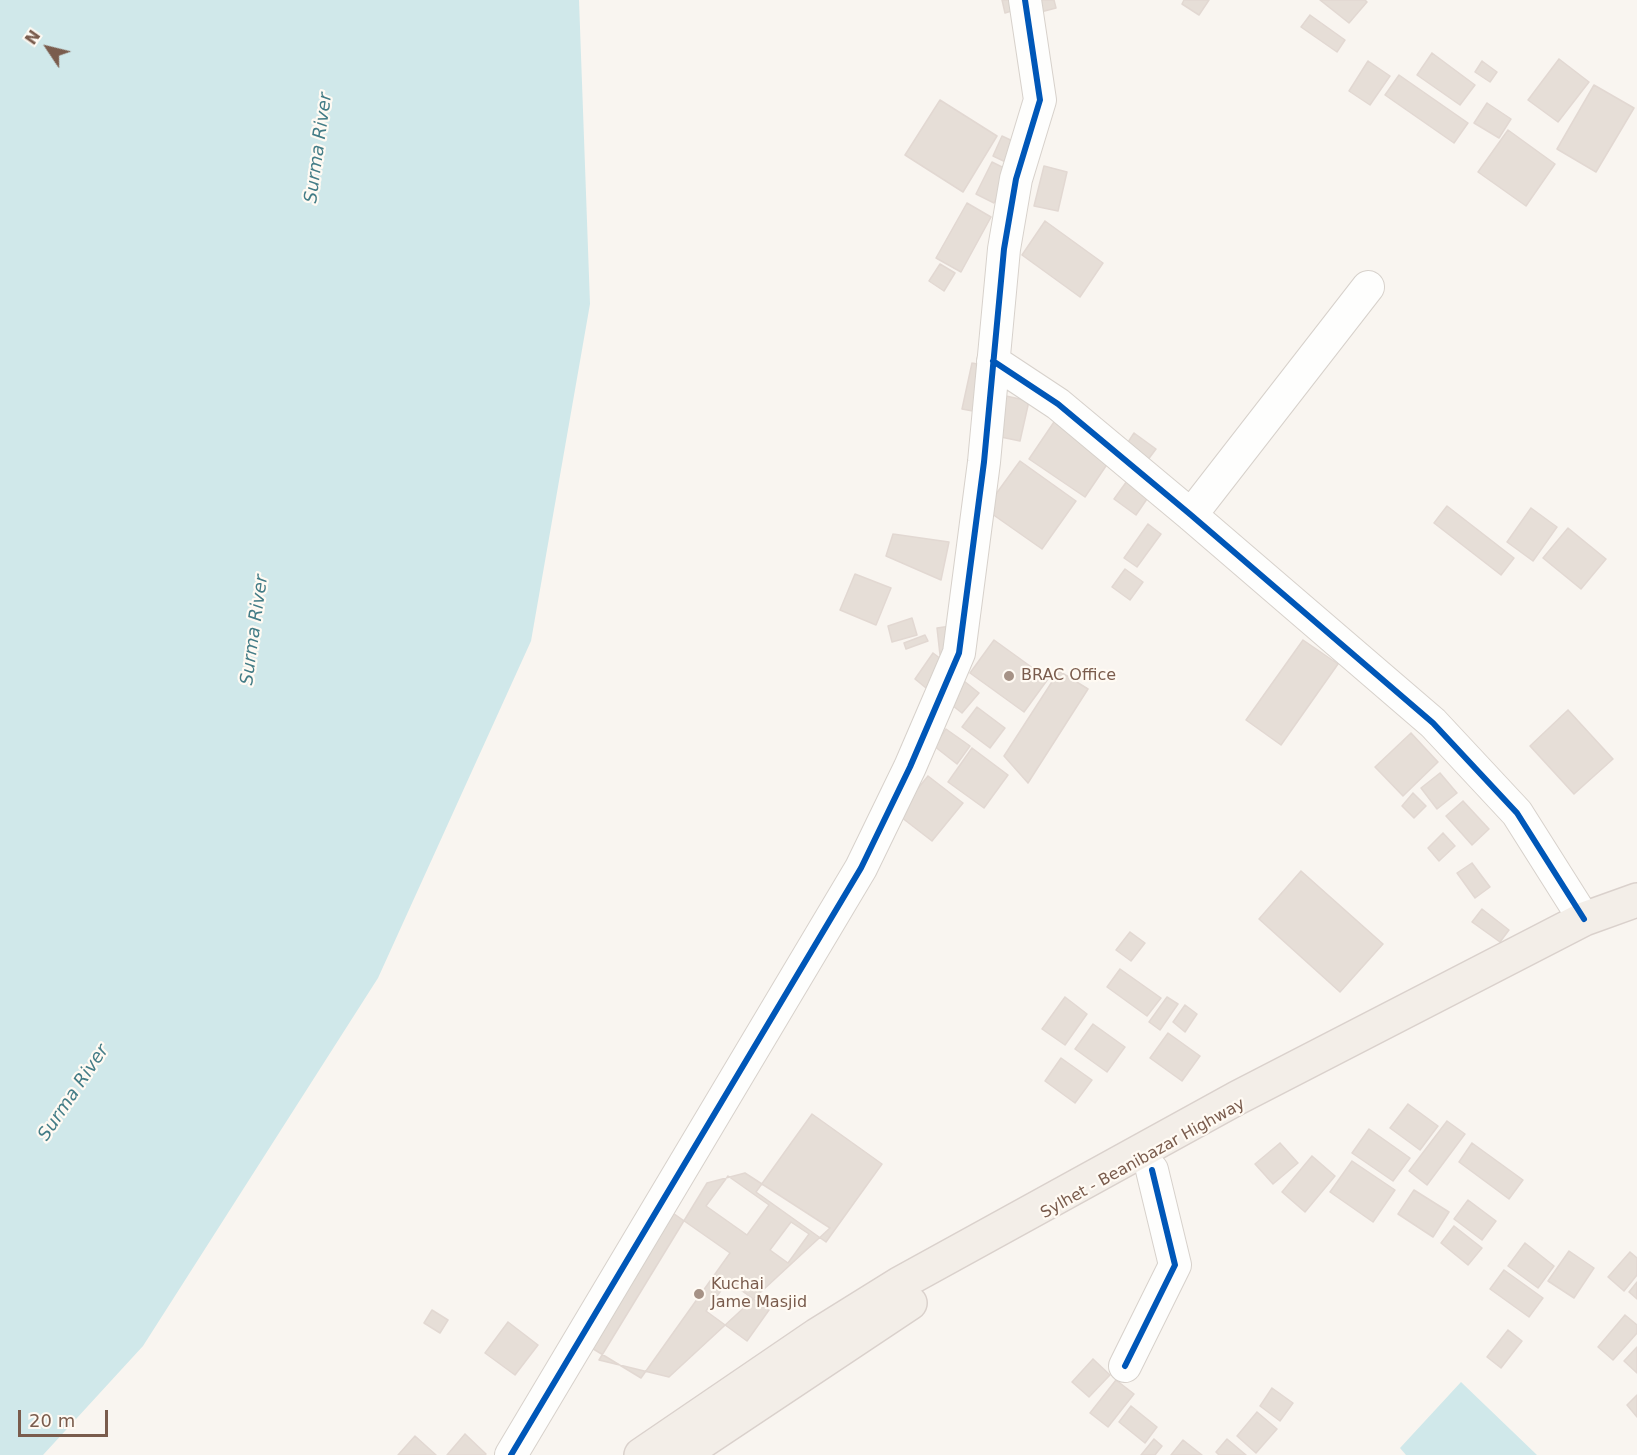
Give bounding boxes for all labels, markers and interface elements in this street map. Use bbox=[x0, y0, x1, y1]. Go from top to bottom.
north arrow bbox=[18, 18, 78, 78]
text: N bbox=[21, 26, 44, 48]
water label: Surma River bbox=[301, 91, 337, 205]
water label: Surma River bbox=[237, 573, 273, 687]
place label: BRAC Office bbox=[1021, 666, 1116, 686]
marker: BRAC Office bbox=[1002, 669, 1016, 683]
water label: Surma River bbox=[34, 1041, 114, 1145]
street label: Sylhet - Beanibazar Highway bbox=[1038, 1095, 1248, 1223]
place label: Kuchai Jame Masjid bbox=[711, 1275, 807, 1313]
marker: Kuchai Jame Masjid bbox=[692, 1287, 706, 1301]
scale bar bbox=[21, 1398, 111, 1436]
text: 20 m bbox=[29, 1410, 75, 1431]

